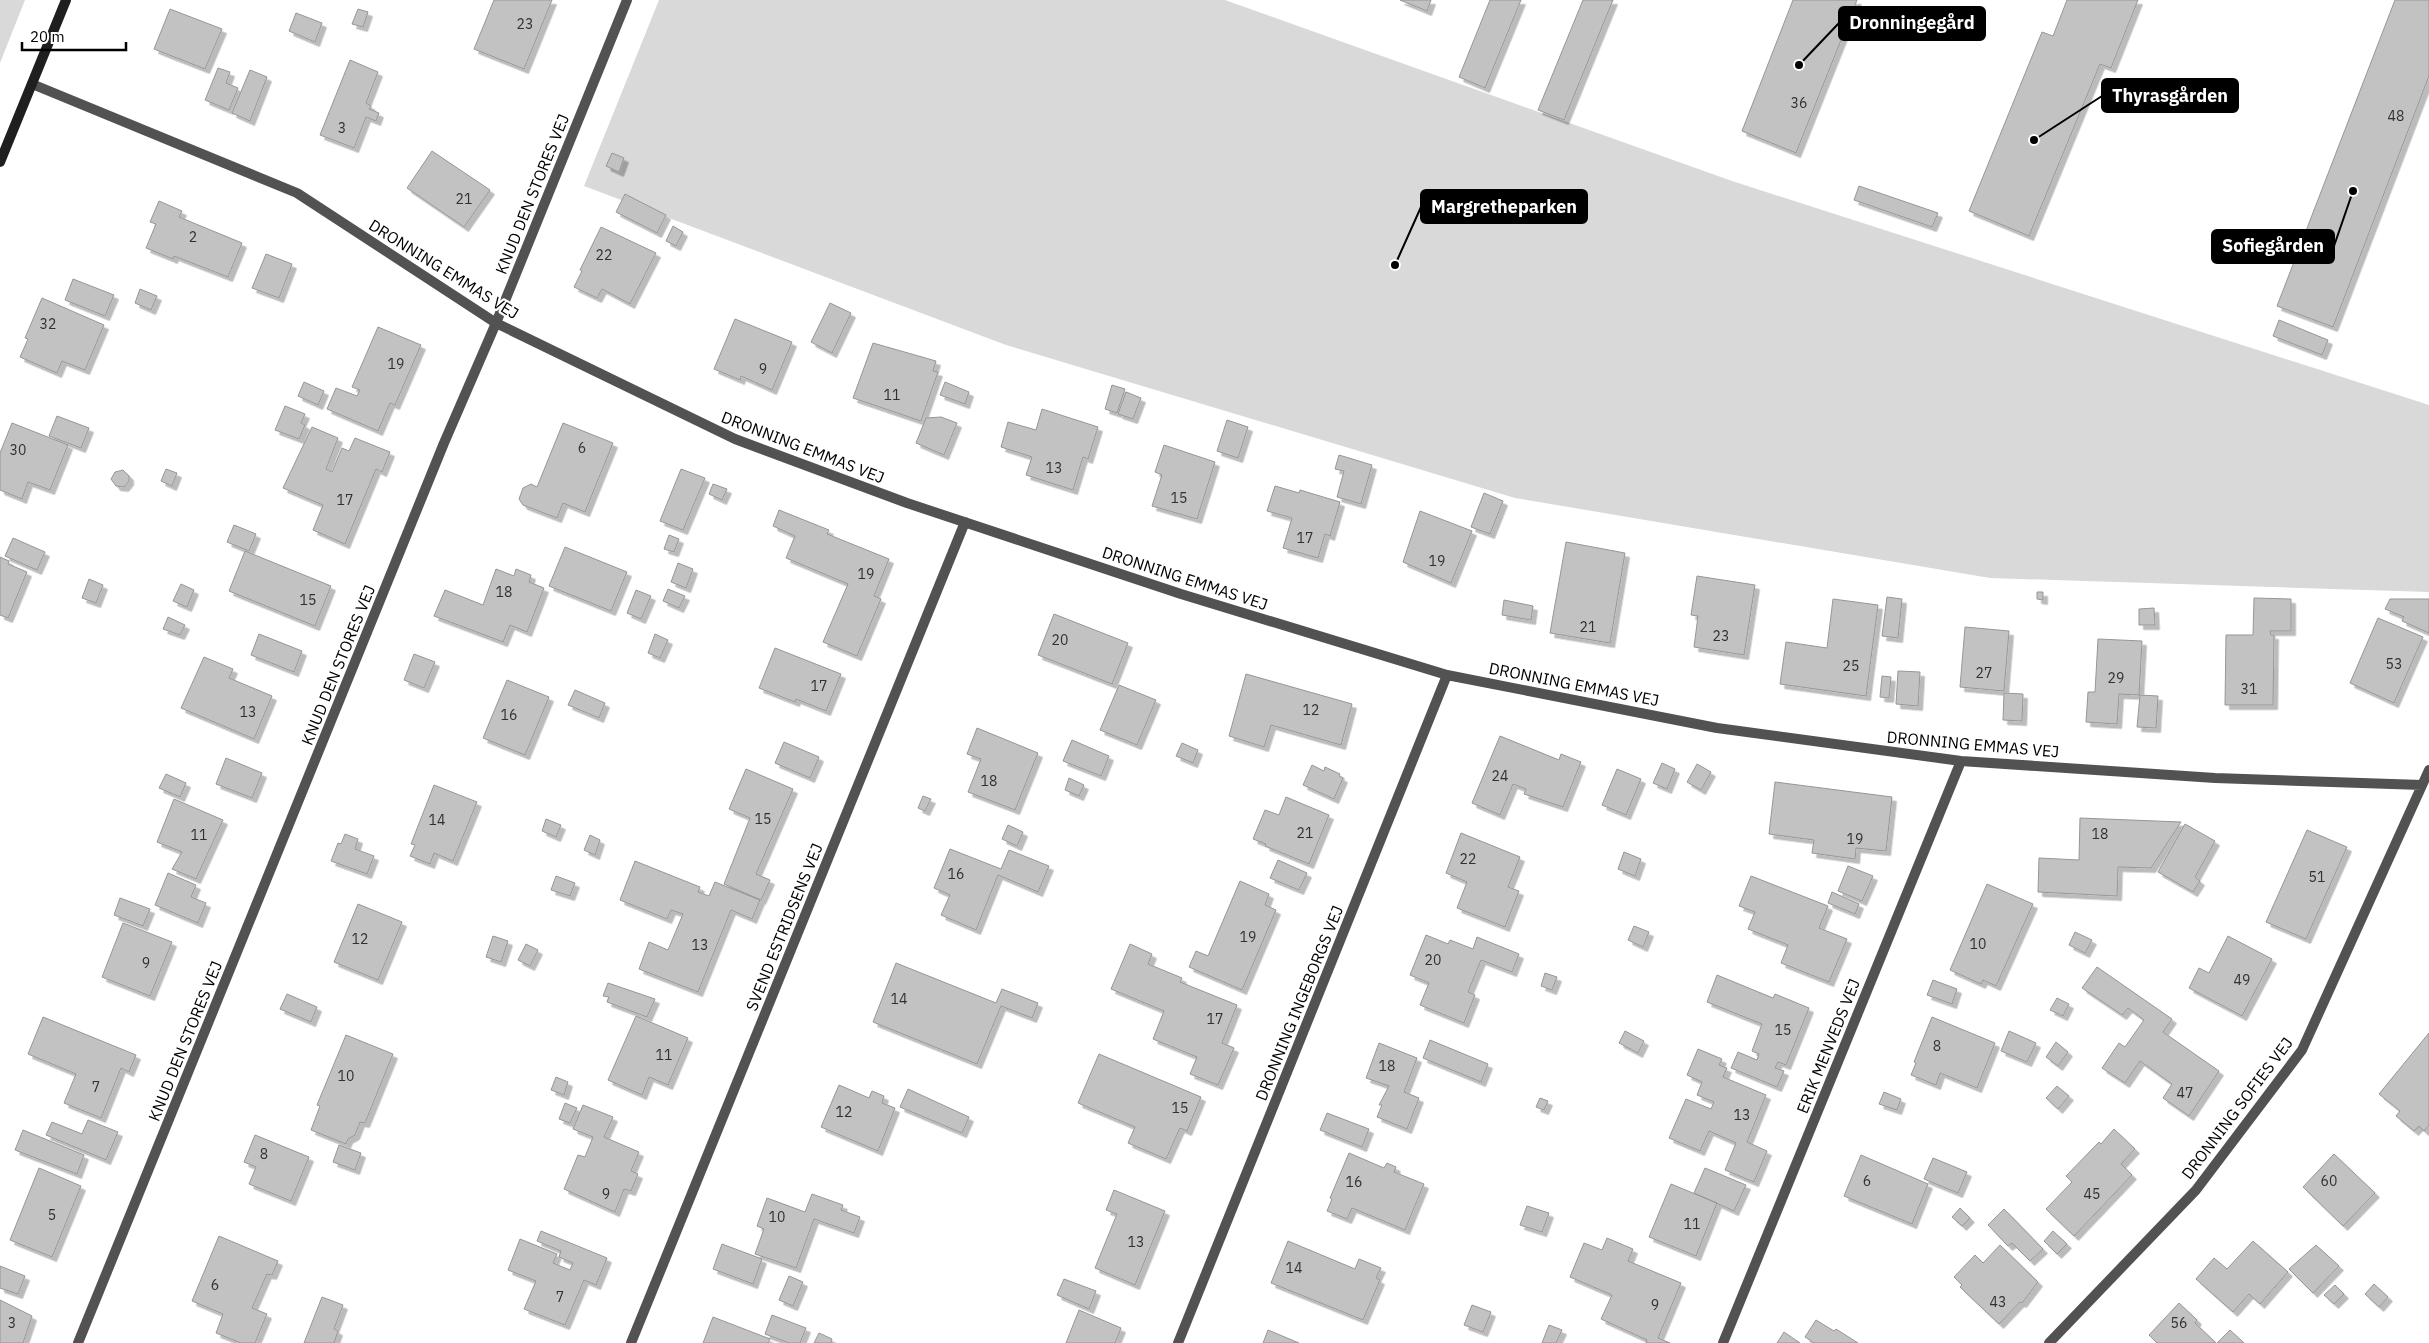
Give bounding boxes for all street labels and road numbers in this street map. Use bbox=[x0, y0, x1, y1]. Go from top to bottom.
street label: KNUD DEN STORES VEJ bbox=[491, 111, 573, 277]
street label: DRONNING EMMAS VEJ bbox=[365, 215, 523, 323]
street label: DRONNING EMMAS VEJ bbox=[719, 407, 887, 487]
street label: DRONNING EMMAS VEJ bbox=[1100, 542, 1270, 614]
street label: KNUD DEN STORES VEJ bbox=[297, 582, 379, 748]
street label: DRONNING EMMAS VEJ bbox=[1487, 658, 1661, 710]
street label: DRONNING EMMAS VEJ bbox=[1886, 726, 2060, 762]
street label: SVEND ESTRIDSENS VEJ bbox=[741, 840, 827, 1014]
street label: DRONNING INGEBORGS VEJ bbox=[1251, 903, 1347, 1103]
street label: KNUD DEN STORES VEJ bbox=[144, 958, 226, 1124]
street label: ERIK MENVEDS VEJ bbox=[1792, 976, 1864, 1116]
street label: DRONNING SOFIES VEJ bbox=[2177, 1033, 2297, 1183]

